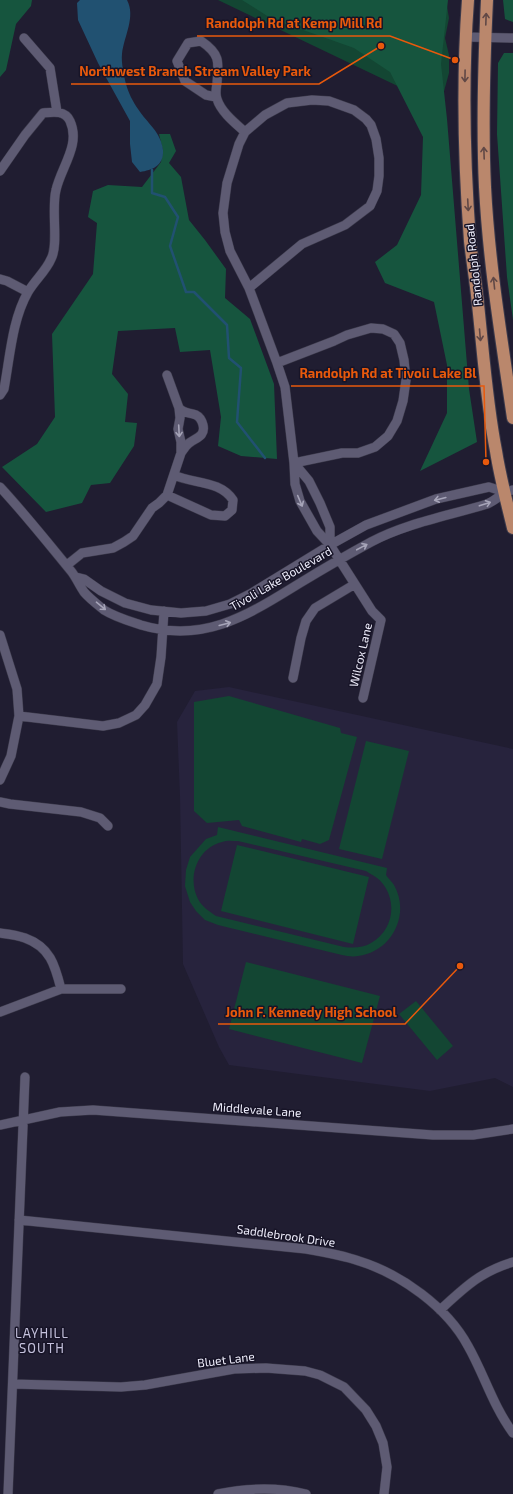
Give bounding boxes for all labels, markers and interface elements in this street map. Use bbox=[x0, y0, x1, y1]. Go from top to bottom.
callout: Randolph Rd at Kemp Mill Rd bbox=[197, 11, 390, 36]
one-way arrow bbox=[483, 13, 490, 26]
text: Randolph Rd at Kemp Mill Rd bbox=[206, 15, 382, 31]
callout: Northwest Branch Stream Valley Park bbox=[71, 59, 319, 84]
text: Northwest Branch Stream Valley Park bbox=[79, 63, 312, 79]
one-way arrow bbox=[461, 69, 469, 82]
one-way arrow bbox=[480, 147, 488, 160]
one-way arrow bbox=[465, 198, 472, 211]
street label: Randolph Road bbox=[462, 223, 484, 307]
one-way arrow bbox=[490, 277, 498, 290]
one-way arrow bbox=[477, 328, 484, 341]
callout: Randolph Rd at Tivoli Lake Bl bbox=[291, 361, 484, 386]
text: Randolph Rd at Tivoli Lake Bl bbox=[299, 365, 477, 381]
one-way arrow bbox=[175, 424, 183, 437]
one-way arrow bbox=[297, 494, 305, 506]
one-way arrow bbox=[433, 495, 446, 503]
one-way arrow bbox=[478, 500, 491, 507]
one-way arrow bbox=[356, 542, 368, 550]
street label: Tivoli Lake Boulevard bbox=[227, 543, 334, 613]
one-way arrow bbox=[95, 602, 106, 611]
one-way arrow bbox=[218, 620, 231, 627]
street label: Wilcox Lane bbox=[346, 621, 374, 688]
callout: John F. Kennedy High School bbox=[218, 999, 405, 1024]
text: John F. Kennedy High School bbox=[225, 1004, 398, 1020]
street label: Middlevale Lane bbox=[212, 1099, 302, 1119]
street label: Saddlebrook Drive bbox=[236, 1221, 336, 1249]
district label: LAYHILL SOUTH bbox=[15, 1325, 69, 1356]
street label: Bluet Lane bbox=[196, 1349, 255, 1369]

